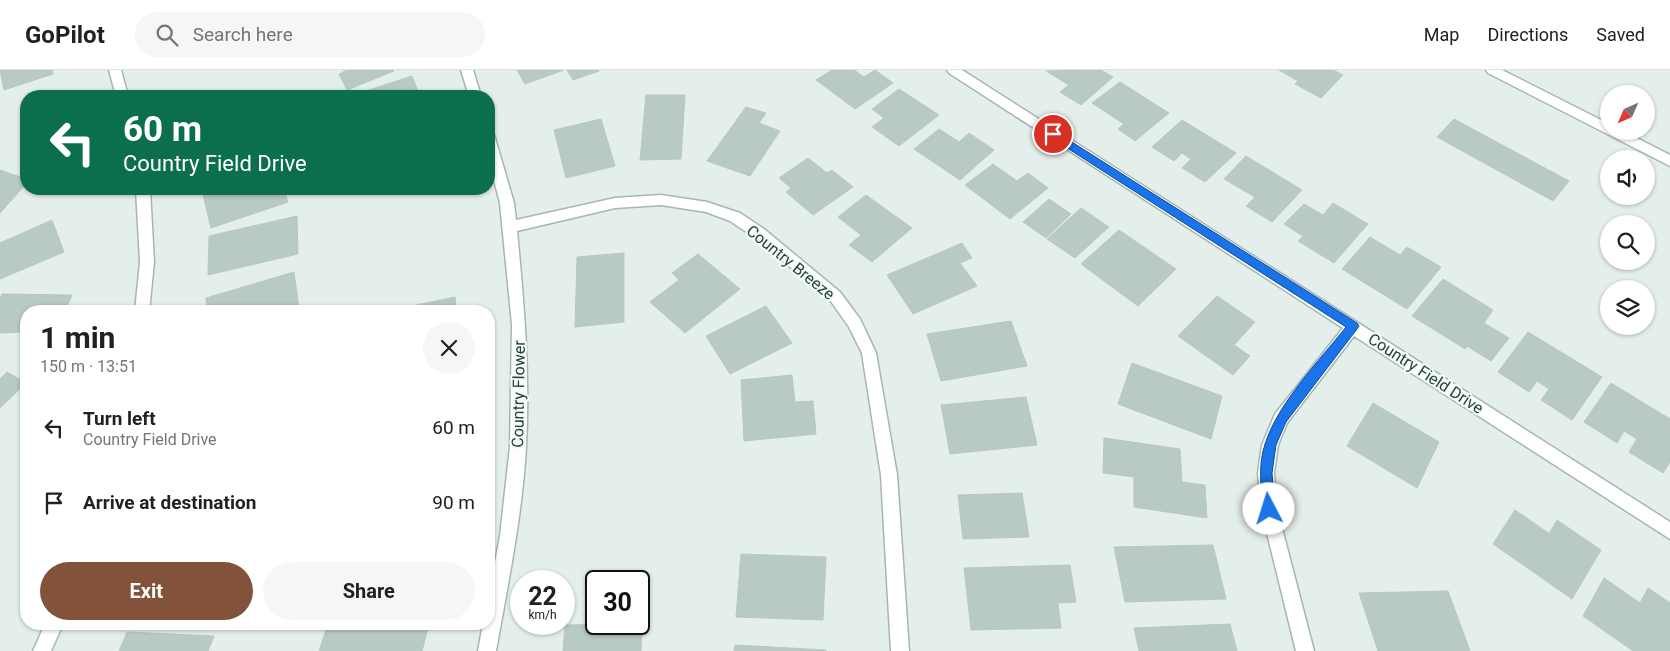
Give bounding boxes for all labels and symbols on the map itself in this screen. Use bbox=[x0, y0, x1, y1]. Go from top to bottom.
north arrow bbox=[1600, 85, 1655, 140]
pin bbox=[1032, 113, 1074, 155]
street label: Country Breeze bbox=[743, 221, 839, 304]
street label: Country Field Drive bbox=[1365, 329, 1487, 418]
street label: Country Flower bbox=[508, 340, 529, 448]
position arrow bbox=[1242, 482, 1294, 534]
speed limit sign: 30 bbox=[585, 570, 650, 635]

